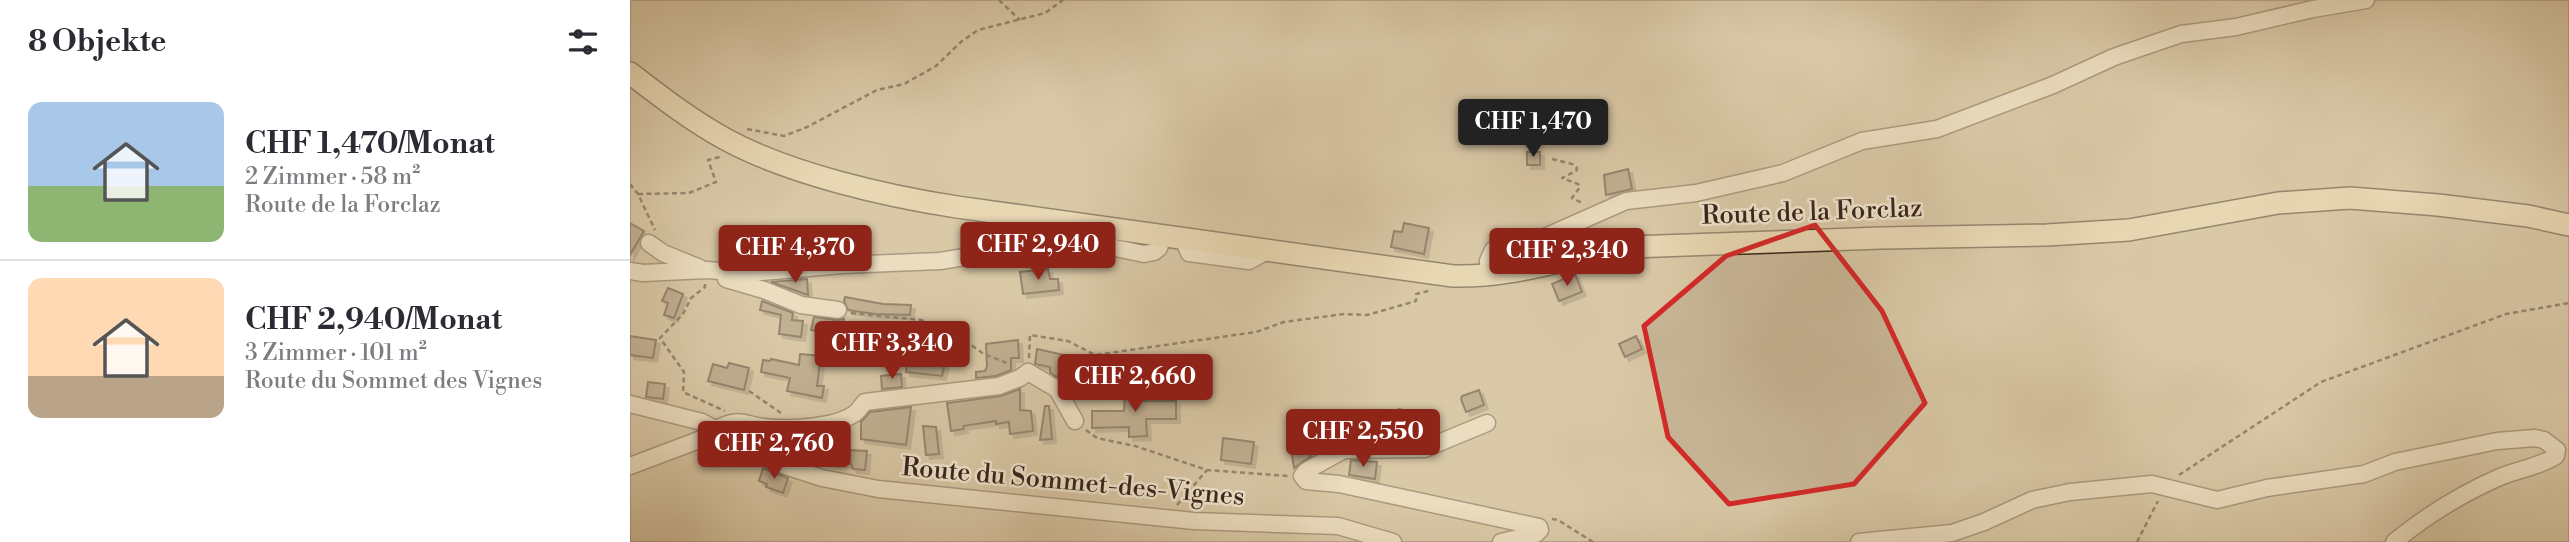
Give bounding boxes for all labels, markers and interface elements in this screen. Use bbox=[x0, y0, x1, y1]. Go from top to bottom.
text: 8 Objekte bbox=[28, 23, 166, 61]
icon: filters bbox=[564, 23, 602, 61]
pin: CHF 1,470 bbox=[1453, 100, 1613, 159]
text: CHF 1,470 bbox=[1474, 108, 1592, 136]
text: CHF 1,470/Monat bbox=[245, 125, 495, 163]
icon: home bbox=[84, 130, 168, 214]
text: 2 Zimmer · 58 m² bbox=[245, 163, 420, 191]
text: Route de la Forclaz bbox=[245, 191, 441, 219]
street label: Route de la Forclaz bbox=[1701, 192, 1923, 232]
pin: CHF 2,940 bbox=[958, 222, 1118, 282]
pin: CHF 4,370 bbox=[715, 226, 875, 285]
pin: CHF 2,340 bbox=[1487, 229, 1647, 288]
text: CHF 2,940 bbox=[976, 231, 1100, 259]
text: CHF 4,370 bbox=[735, 234, 855, 262]
text: CHF 2,340 bbox=[1505, 237, 1629, 265]
text: CHF 2,940/Monat bbox=[245, 301, 502, 339]
icon: home bbox=[84, 306, 168, 390]
pin: CHF 3,340 bbox=[812, 322, 972, 381]
text: CHF 3,340 bbox=[831, 330, 953, 358]
text: 3 Zimmer · 101 m² bbox=[245, 339, 427, 367]
pin: CHF 2,660 bbox=[1055, 354, 1215, 414]
text: CHF 2,660 bbox=[1074, 363, 1196, 391]
text: Route du Sommet des Vignes bbox=[245, 367, 542, 395]
pin: CHF 2,550 bbox=[1283, 410, 1443, 469]
text: CHF 2,550 bbox=[1302, 418, 1424, 446]
pin: CHF 2,760 bbox=[694, 421, 854, 481]
text: CHF 2,760 bbox=[714, 430, 834, 458]
street label: Route du Sommet-des-Vignes bbox=[900, 451, 1246, 513]

